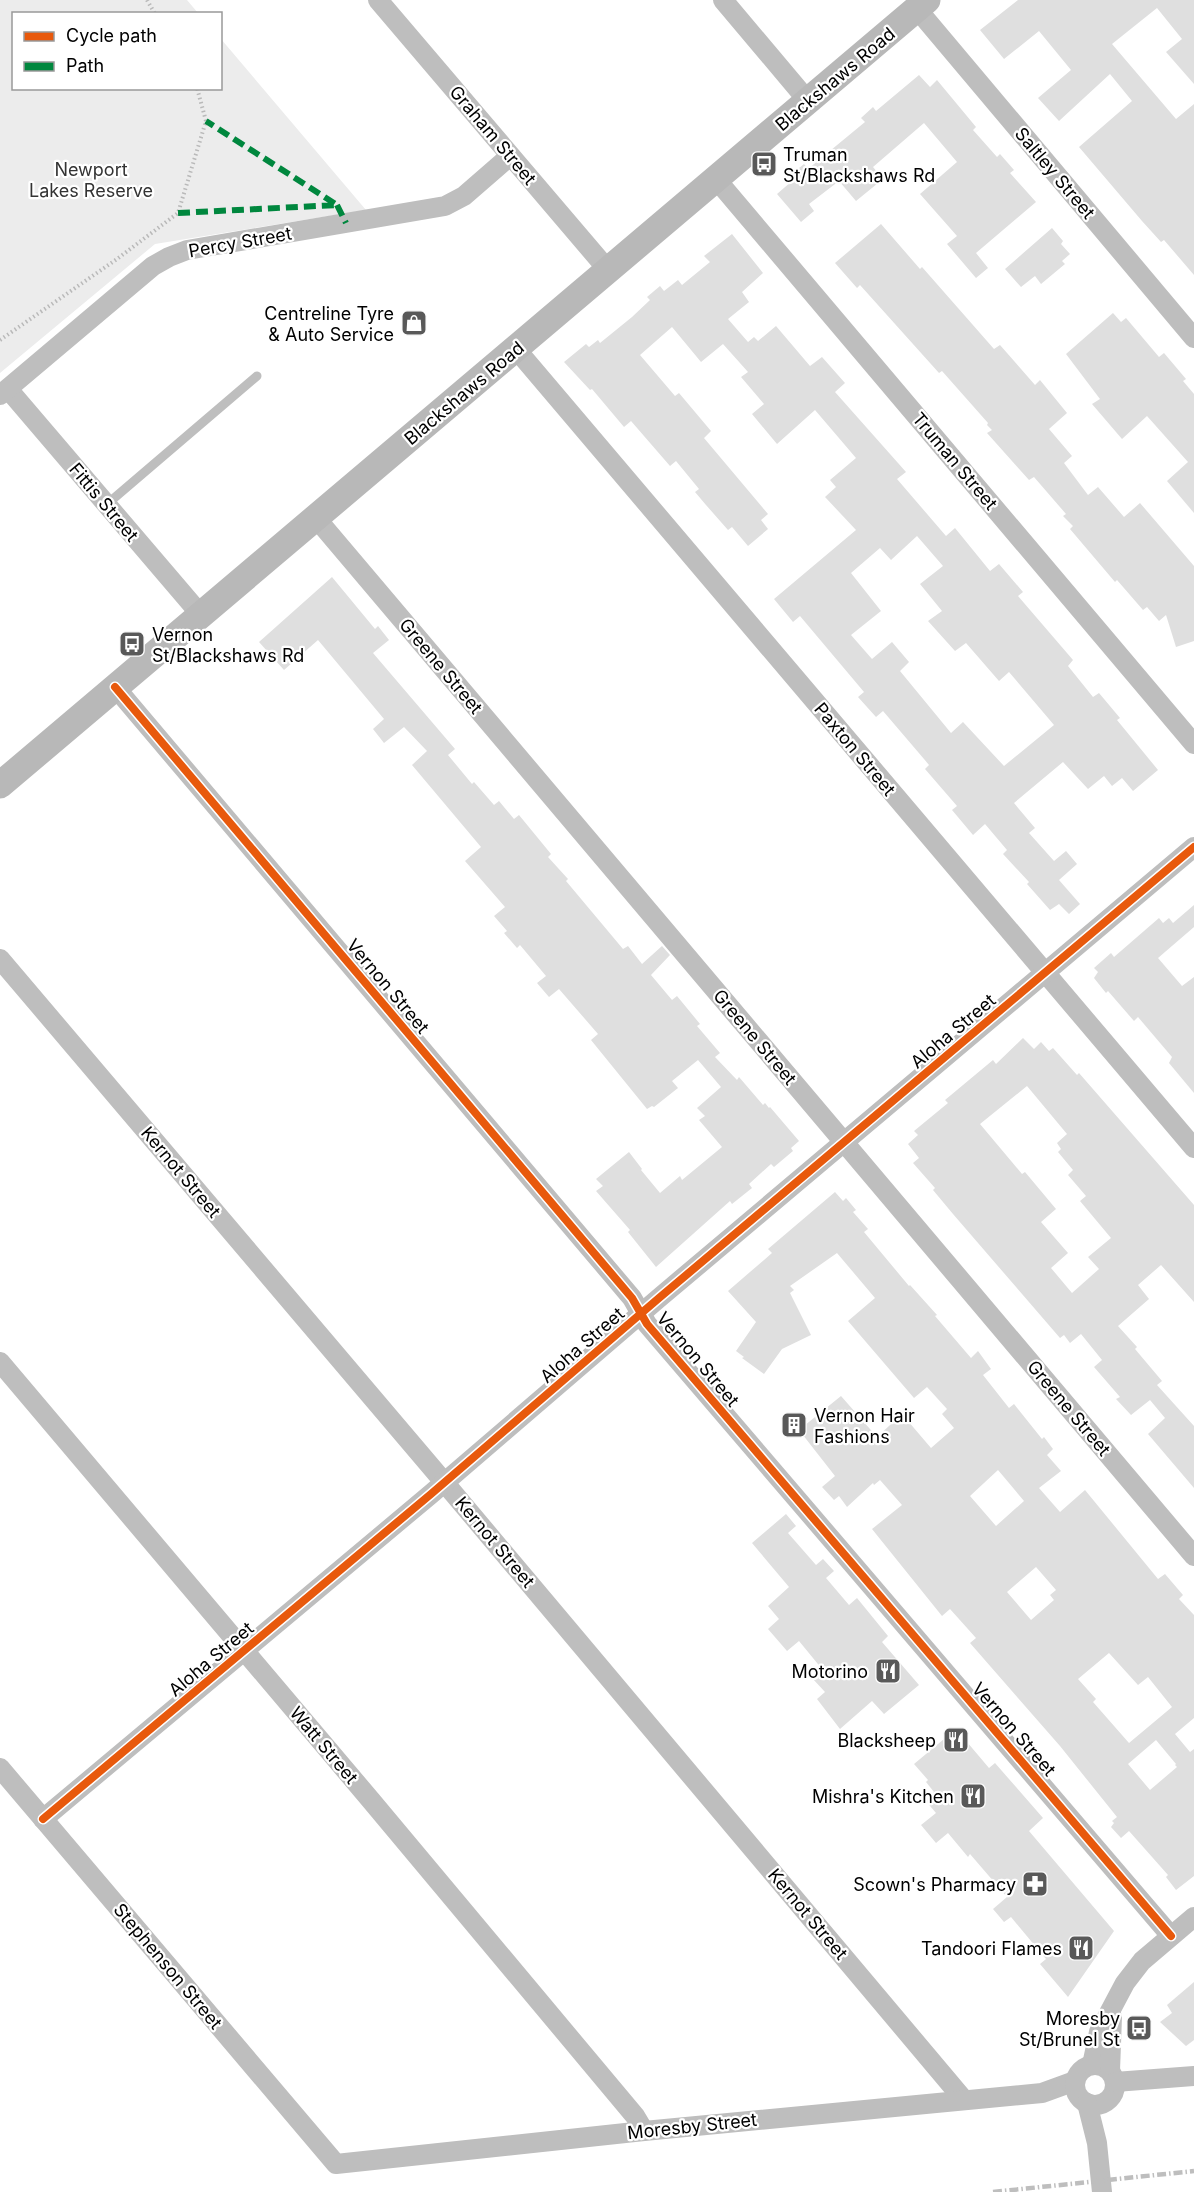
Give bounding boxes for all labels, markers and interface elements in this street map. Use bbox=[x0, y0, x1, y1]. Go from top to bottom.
legend bbox=[12, 12, 222, 90]
street label: Blackshaws Road bbox=[771, 23, 899, 135]
text: Cycle path bbox=[66, 25, 157, 46]
text: Path bbox=[66, 55, 104, 76]
street label: Graham Street bbox=[446, 81, 541, 189]
street label: Saltley Street bbox=[1011, 123, 1099, 223]
place label: Truman St/Blackshaws Rd bbox=[783, 144, 935, 186]
bus stop icon: Truman St/Blackshaws Rd bbox=[749, 149, 779, 179]
park label: Newport Lakes Reserve bbox=[29, 159, 153, 201]
street label: Percy Street bbox=[187, 223, 293, 261]
place label: Centreline Tyre & Auto Service bbox=[264, 303, 394, 345]
shop icon: Centreline Tyre & Auto Service bbox=[399, 308, 429, 338]
street label: Blackshaws Road bbox=[400, 337, 528, 449]
street label: Truman Street bbox=[908, 408, 1002, 514]
street label: Fittis Street bbox=[65, 458, 143, 546]
street label: Greene Street bbox=[395, 614, 487, 718]
place label: Vernon St/Blackshaws Rd bbox=[152, 624, 304, 666]
bus stop icon: Vernon St/Blackshaws Rd bbox=[117, 629, 147, 659]
street label: Paxton Street bbox=[810, 698, 900, 800]
street label: Vernon Street bbox=[342, 934, 434, 1038]
street label: Greene Street bbox=[709, 985, 801, 1089]
street label: Aloha Street bbox=[906, 989, 1000, 1073]
street label: Kernot Street bbox=[137, 1122, 225, 1222]
street label: Aloha Street bbox=[536, 1303, 628, 1387]
street label: Vernon Street bbox=[652, 1307, 744, 1411]
street label: Greene Street bbox=[1023, 1356, 1115, 1460]
place label: Vernon Hair Fashions bbox=[814, 1405, 915, 1447]
building icon: Vernon Hair Fashions bbox=[779, 1410, 809, 1440]
street label: Kernot Street bbox=[451, 1492, 539, 1592]
street label: Aloha Street bbox=[164, 1617, 258, 1701]
restaurant icon: Motorino bbox=[873, 1656, 903, 1686]
place label: Motorino bbox=[792, 1661, 868, 1682]
street label: Vernon Street bbox=[968, 1678, 1060, 1780]
street label: Watt Street bbox=[286, 1702, 362, 1788]
restaurant icon: Blacksheep bbox=[941, 1725, 971, 1755]
place label: Blacksheep bbox=[837, 1730, 936, 1751]
restaurant icon: Mishra's Kitchen bbox=[958, 1781, 988, 1811]
place label: Mishra's Kitchen bbox=[812, 1786, 954, 1807]
street label: Kernot Street bbox=[764, 1864, 852, 1964]
pharmacy icon: Scown's Pharmacy bbox=[1020, 1869, 1050, 1899]
place label: Scown's Pharmacy bbox=[853, 1874, 1016, 1895]
street label: Stephenson Street bbox=[109, 1899, 227, 2033]
restaurant icon: Tandoori Flames bbox=[1066, 1933, 1096, 1963]
place label: Tandoori Flames bbox=[921, 1938, 1062, 1959]
place label: Moresby St/Brunel St bbox=[1019, 2008, 1120, 2050]
bus stop icon: Moresby St/Brunel St bbox=[1124, 2013, 1154, 2043]
street label: Moresby Street bbox=[626, 2109, 758, 2143]

